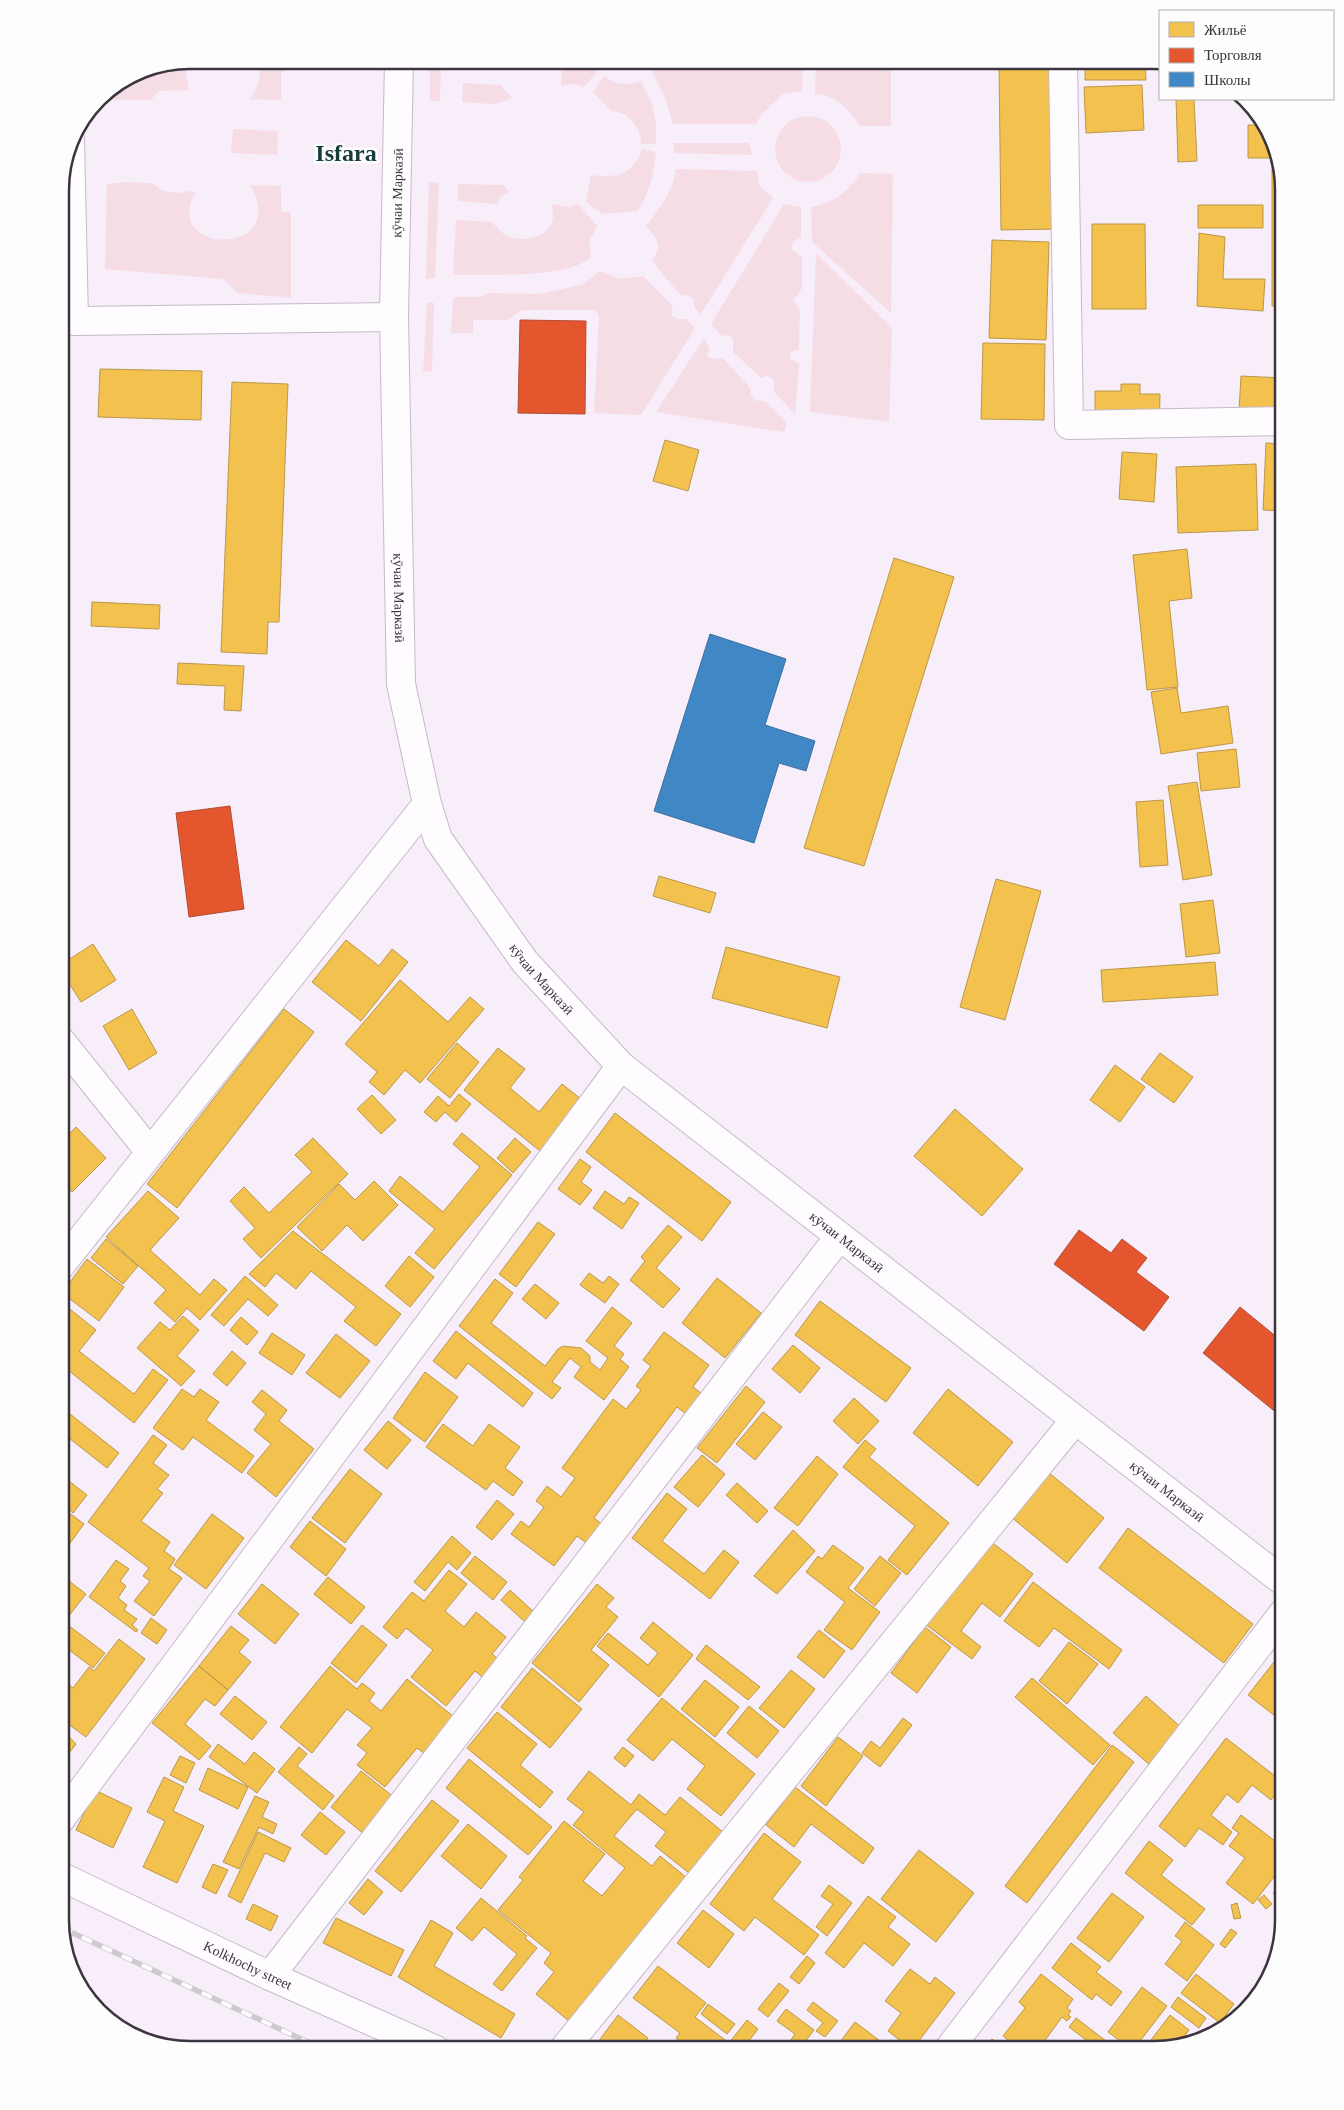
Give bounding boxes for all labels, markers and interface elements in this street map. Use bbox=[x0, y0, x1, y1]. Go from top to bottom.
legend bbox=[1159, 10, 1334, 100]
text: Жильё bbox=[1204, 22, 1247, 38]
text: Торговля bbox=[1204, 47, 1262, 63]
text: Школы bbox=[1204, 72, 1251, 88]
district label: Isfara bbox=[315, 140, 377, 166]
street label: кӯчаи Марказӣ bbox=[389, 148, 406, 238]
street label: кӯчаи Марказӣ bbox=[391, 553, 407, 643]
street label: кӯчаи Марказӣ bbox=[506, 941, 577, 1018]
street label: кӯчаи Марказӣ bbox=[807, 1209, 887, 1276]
street label: кӯчаи Марказӣ bbox=[1127, 1458, 1207, 1525]
street label: Kolkhochy street bbox=[201, 1938, 294, 1993]

